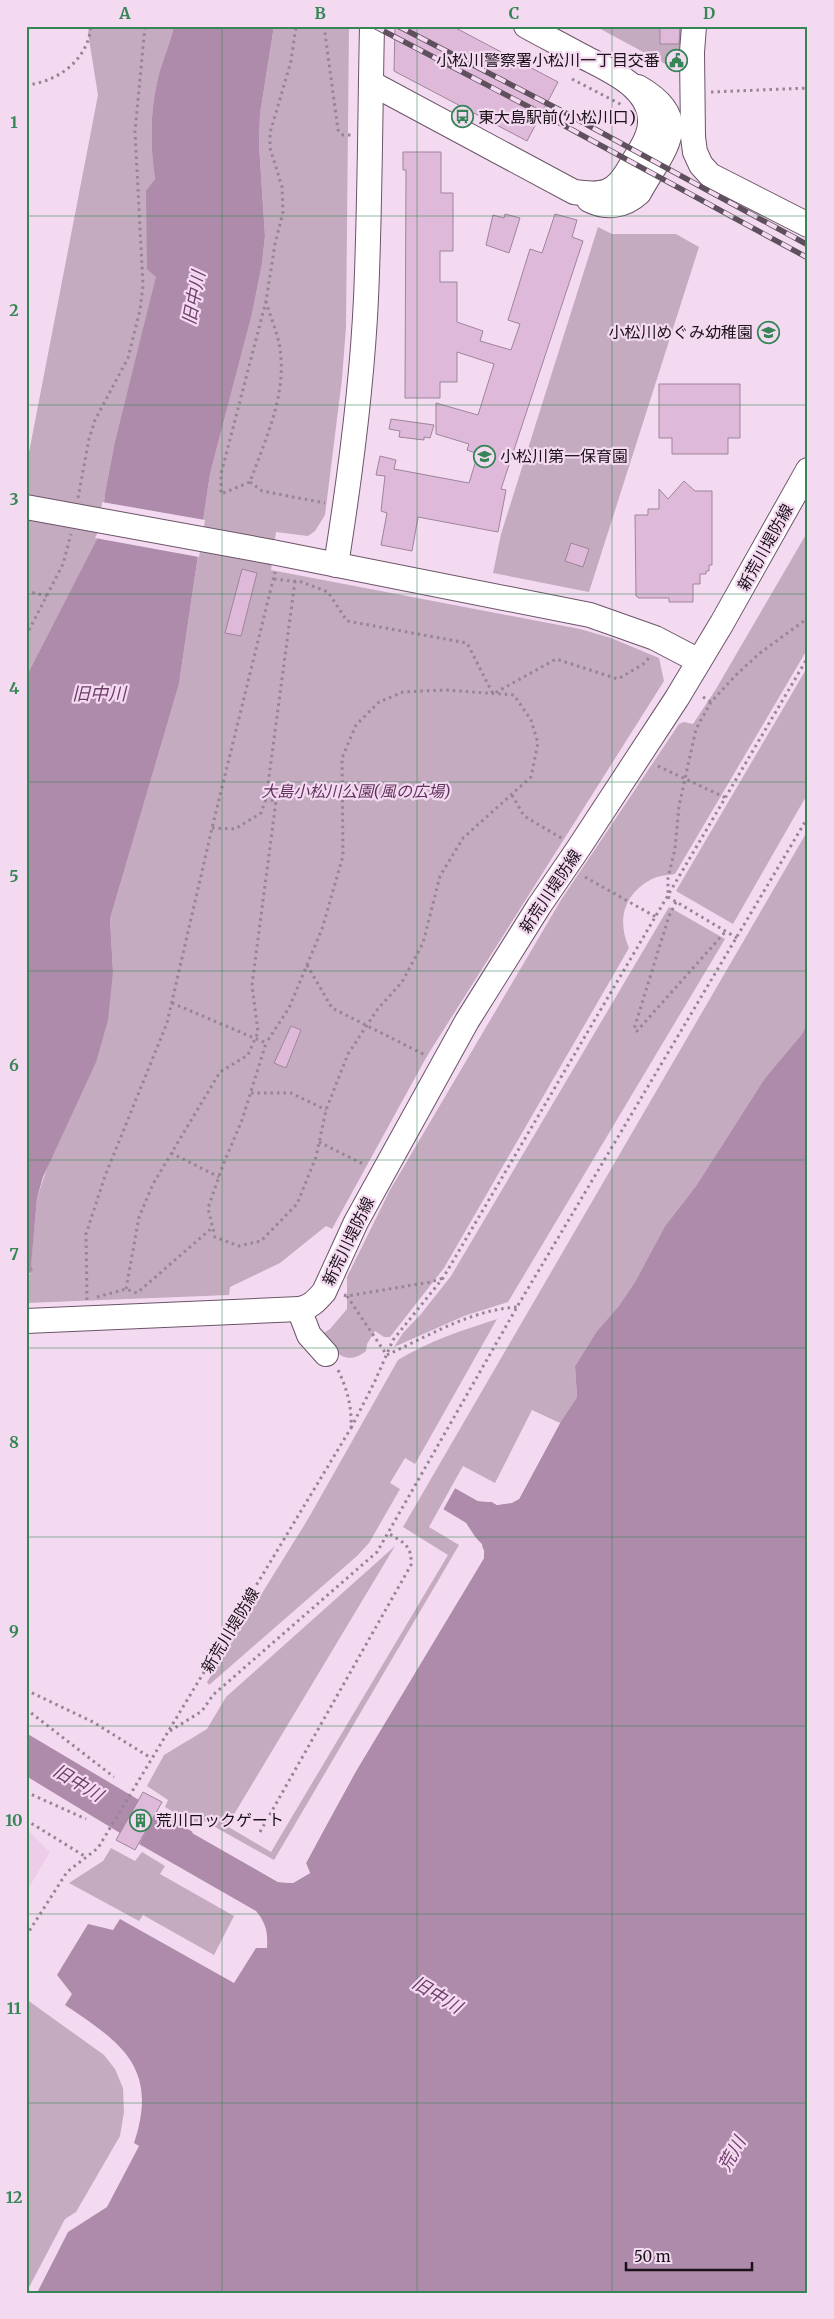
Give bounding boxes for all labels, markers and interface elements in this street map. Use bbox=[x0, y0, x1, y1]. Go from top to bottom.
text: A bbox=[118, 3, 131, 23]
text: B bbox=[314, 3, 326, 23]
text: C bbox=[509, 3, 519, 23]
text: D bbox=[703, 3, 715, 23]
public building icon: 小松川警察署小松川一丁目交番 bbox=[664, 48, 688, 72]
place label: 小松川警察署小松川一丁目交番 bbox=[436, 50, 660, 70]
bus stop icon: 東大島駅前(小松川口) bbox=[450, 105, 474, 129]
place label: 東大島駅前(小松川口) bbox=[478, 107, 636, 127]
text: 1 bbox=[10, 112, 18, 132]
water label: 旧中川 bbox=[177, 267, 210, 327]
text: 2 bbox=[9, 300, 19, 320]
school or university icon: 小松川めぐみ幼稚園 bbox=[757, 320, 781, 344]
place label: 小松川めぐみ幼稚園 bbox=[609, 322, 753, 342]
school or university icon: 小松川第一保育園 bbox=[472, 444, 496, 468]
place label: 小松川第一保育園 bbox=[500, 446, 628, 466]
text: 3 bbox=[9, 489, 19, 509]
street label: 新荒川堤防線 bbox=[733, 500, 797, 594]
text: 4 bbox=[9, 678, 19, 698]
water label: 旧中川 bbox=[72, 682, 128, 705]
park label: 大島小松川公園(風の広場) bbox=[261, 781, 451, 801]
street label: 新荒川堤防線 bbox=[515, 846, 585, 936]
text: 5 bbox=[9, 866, 19, 886]
text: 6 bbox=[9, 1055, 19, 1075]
street label: 新荒川堤防線 bbox=[318, 1193, 378, 1289]
text: 7 bbox=[9, 1244, 19, 1264]
text: 8 bbox=[9, 1432, 19, 1452]
street label: 新荒川堤防線 bbox=[197, 1584, 263, 1676]
text: 9 bbox=[9, 1621, 19, 1641]
water label: 旧中川 bbox=[49, 1759, 109, 1807]
building icon: 荒川ロックゲート bbox=[128, 1808, 152, 1832]
text: 10 bbox=[5, 1810, 23, 1830]
place label: 荒川ロックゲート bbox=[156, 1810, 284, 1830]
water label: 旧中川 bbox=[408, 1971, 468, 2019]
text: 11 bbox=[7, 1998, 22, 2018]
water label: 荒川 bbox=[713, 2131, 751, 2175]
text: 12 bbox=[6, 2187, 22, 2207]
scale bar bbox=[626, 2239, 753, 2271]
text: 50 m bbox=[634, 2247, 671, 2266]

